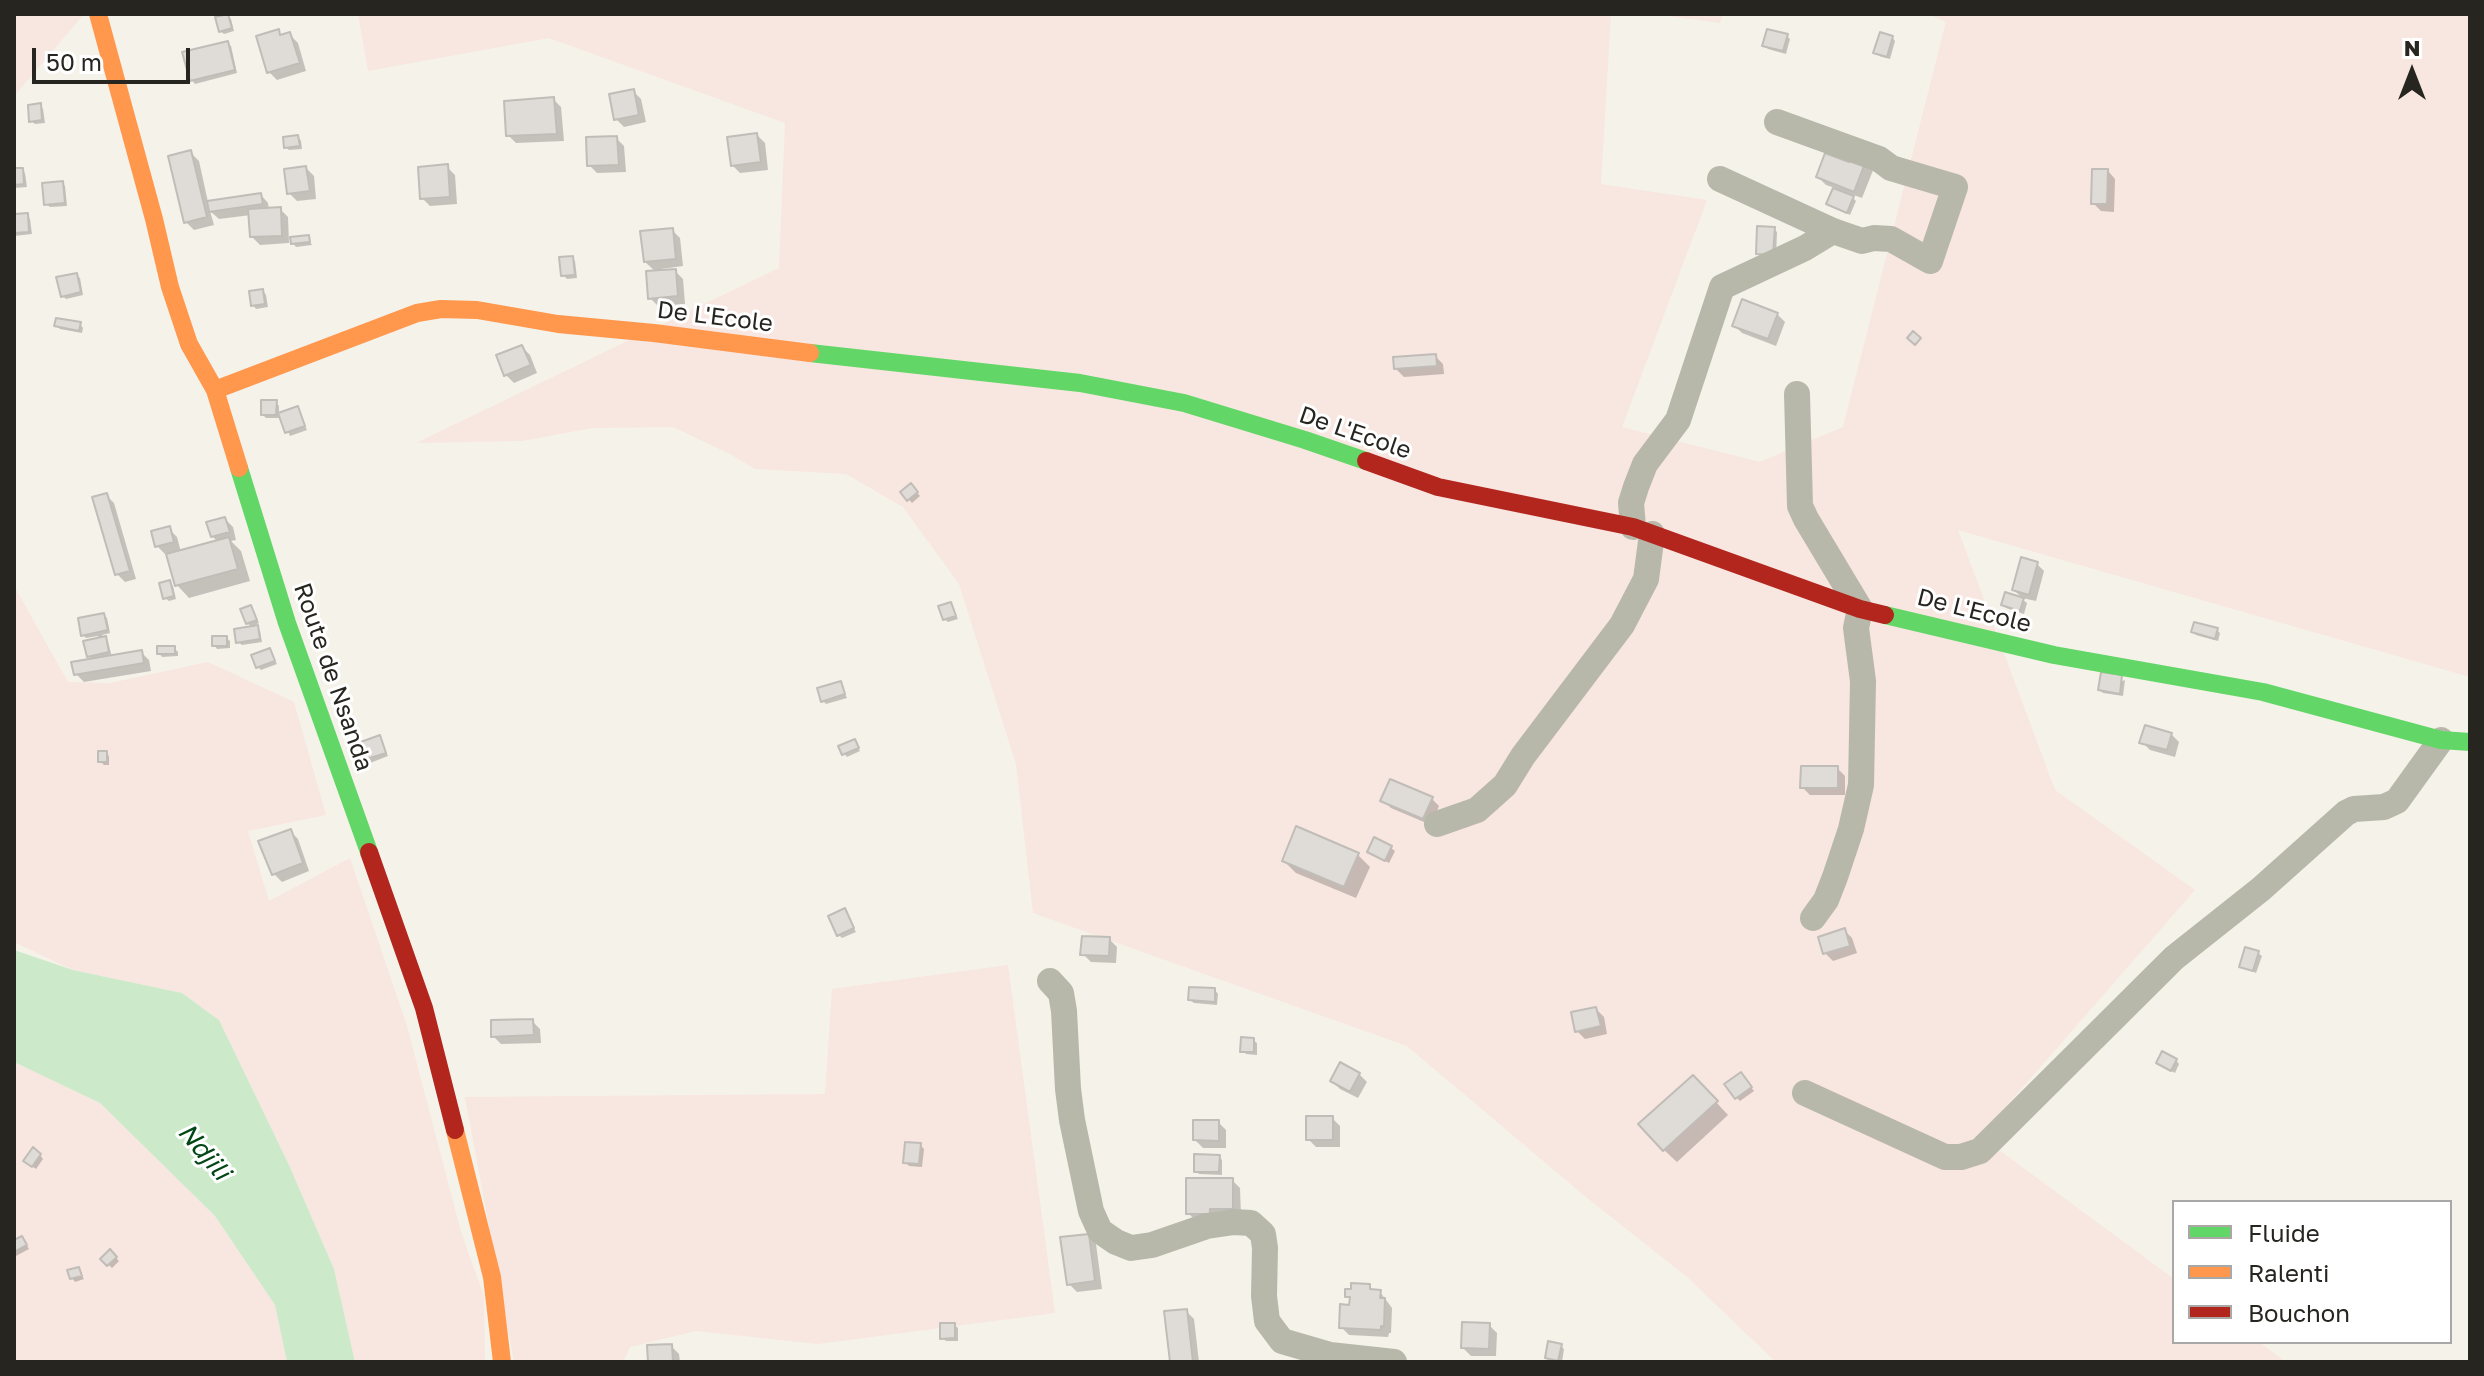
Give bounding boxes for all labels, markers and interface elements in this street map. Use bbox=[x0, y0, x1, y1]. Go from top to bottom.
scale bar bbox=[36, 32, 194, 82]
north arrow bbox=[2372, 32, 2452, 112]
text: N bbox=[2404, 34, 2420, 61]
text: 50 m bbox=[46, 47, 102, 76]
street label: De L'Ecole bbox=[655, 296, 775, 338]
street label: De L'Ecole bbox=[1295, 400, 1415, 466]
street label: Route de Nsanda bbox=[287, 579, 379, 775]
street label: De L'Ecole bbox=[1914, 583, 2034, 639]
water label: Ndjili bbox=[171, 1117, 237, 1187]
legend bbox=[2172, 1200, 2452, 1344]
text: Fluide bbox=[2248, 1218, 2320, 1247]
text: Ralenti bbox=[2248, 1258, 2330, 1287]
text: Bouchon bbox=[2248, 1298, 2350, 1327]

